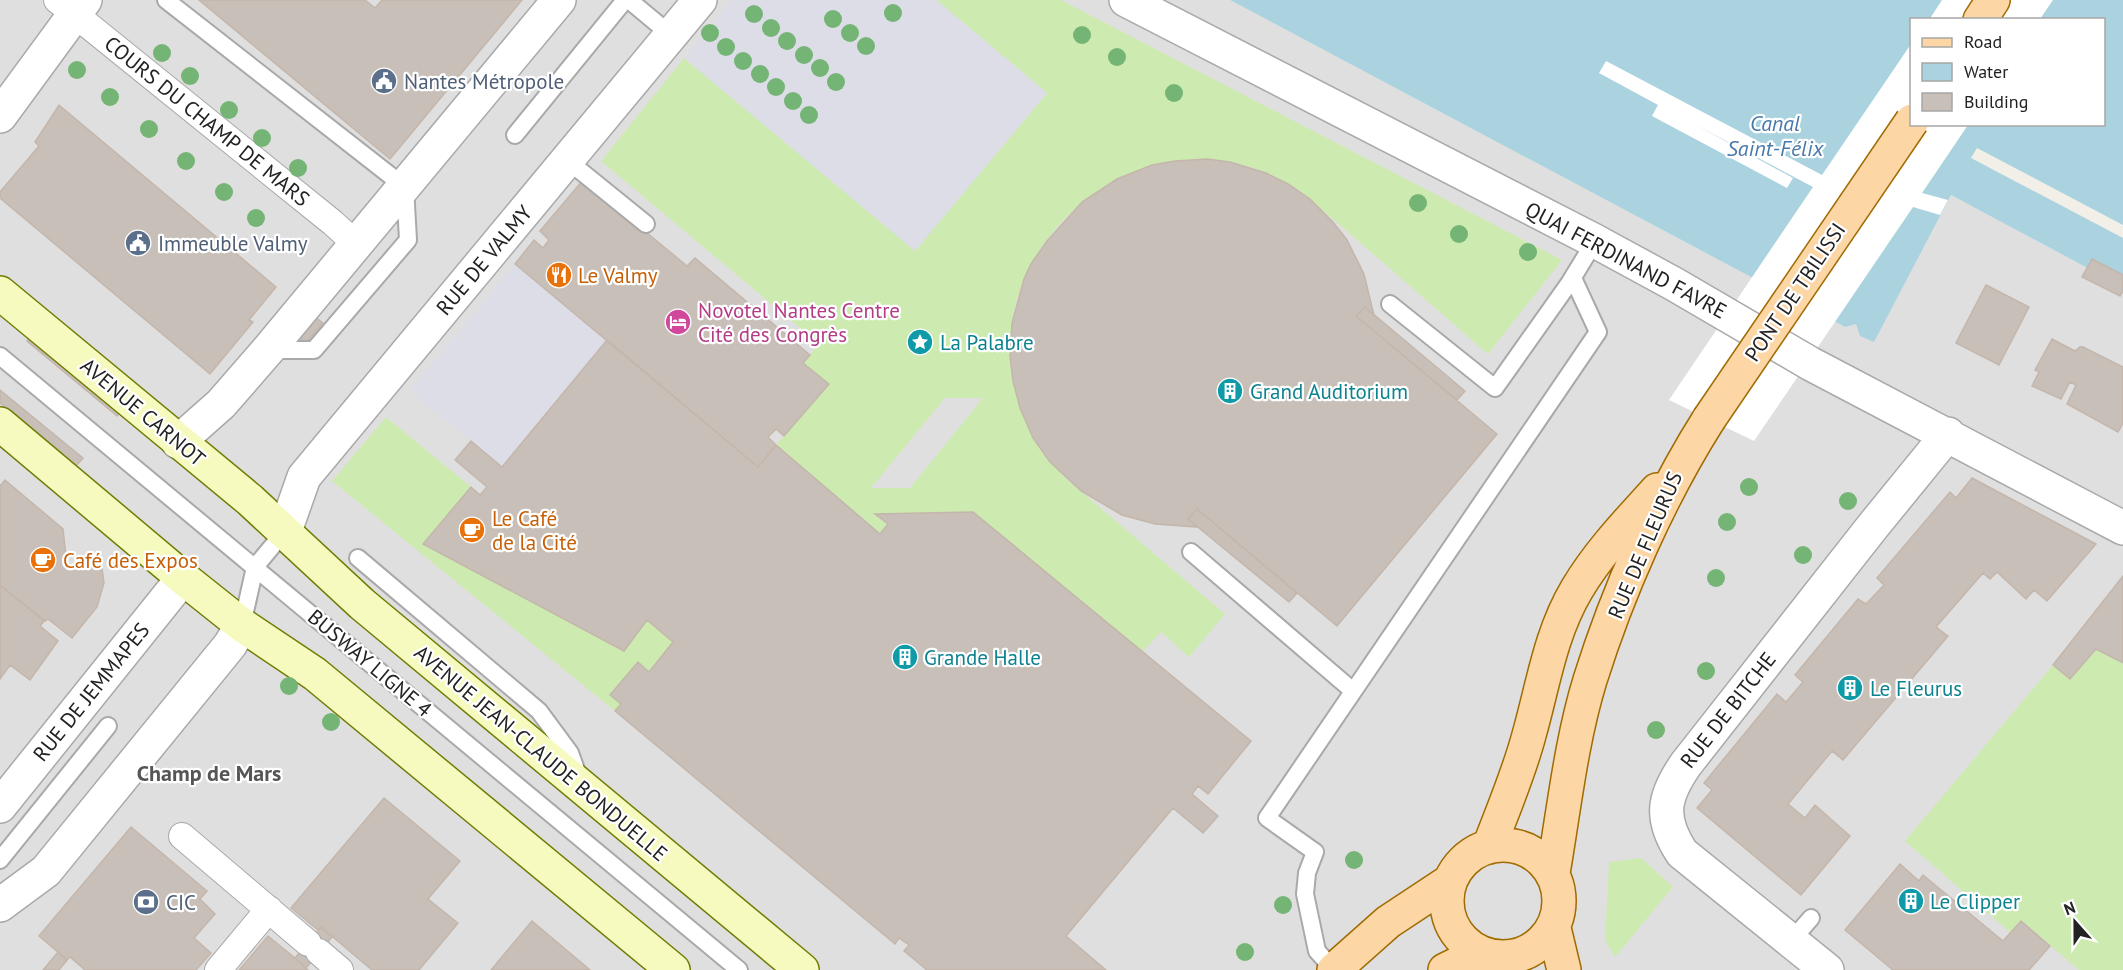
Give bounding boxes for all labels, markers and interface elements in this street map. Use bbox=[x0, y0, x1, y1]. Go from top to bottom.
legend bbox=[1910, 18, 2105, 126]
street label: COURS DU CHAMP DE MARS bbox=[99, 30, 315, 212]
text: Road bbox=[1964, 30, 2002, 53]
text: Water bbox=[1964, 60, 2008, 83]
public building icon: Nantes Métropole bbox=[369, 66, 399, 96]
place label: Nantes Métropole bbox=[404, 68, 564, 95]
text: Building bbox=[1964, 90, 2028, 113]
water label: Canal Saint-Félix bbox=[1727, 109, 1825, 162]
street label: QUAI FERDINAND FAVRE bbox=[1521, 195, 1731, 325]
street label: RUE DE VALMY bbox=[430, 199, 538, 321]
street label: PONT DE TBILISSI bbox=[1739, 217, 1851, 367]
public building icon: Immeuble Valmy bbox=[123, 228, 153, 258]
place label: Immeuble Valmy bbox=[158, 230, 308, 257]
restaurant icon: Le Valmy bbox=[544, 260, 574, 290]
place label: Le Valmy bbox=[578, 262, 658, 289]
place label: Novotel Nantes Centre Cité des Congrès bbox=[698, 297, 900, 348]
hotel icon: Novotel Nantes Centre Cité des Congrès bbox=[663, 307, 693, 337]
place icon: La Palabre bbox=[905, 327, 935, 357]
place label: La Palabre bbox=[940, 329, 1034, 356]
street label: AVENUE CARNOT bbox=[75, 352, 211, 472]
building icon: Grand Auditorium bbox=[1215, 376, 1245, 406]
place label: Grand Auditorium bbox=[1250, 378, 1408, 405]
street label: RUE DE FLEURUS bbox=[1602, 467, 1688, 623]
place label: Le Café de la Cité bbox=[492, 505, 577, 556]
cafe icon: Le Café de la Cité bbox=[457, 515, 487, 545]
cafe icon: Café des Expos bbox=[28, 545, 58, 575]
place label: Café des Expos bbox=[63, 547, 198, 574]
street label: BUSWAY LIGNE 4 bbox=[302, 603, 438, 723]
street label: RUE DE JEMMAPES bbox=[27, 617, 155, 767]
street label: AVENUE JEAN-CLAUDE BONDUELLE bbox=[409, 639, 673, 867]
building icon: Grande Halle bbox=[890, 642, 920, 672]
place label: Grande Halle bbox=[924, 644, 1041, 671]
street label: RUE DE BITCHE bbox=[1674, 647, 1782, 773]
building icon: Le Fleurus bbox=[1835, 673, 1865, 703]
place label: Le Fleurus bbox=[1870, 675, 1962, 702]
district label: Champ de Mars bbox=[137, 759, 281, 787]
building icon: Le Clipper bbox=[1896, 886, 1926, 916]
bank icon: CIC bbox=[131, 887, 161, 917]
place label: Le Clipper bbox=[1930, 888, 2020, 915]
place label: CIC bbox=[166, 889, 196, 916]
north arrow bbox=[2045, 892, 2105, 952]
text: N bbox=[2061, 897, 2078, 919]

